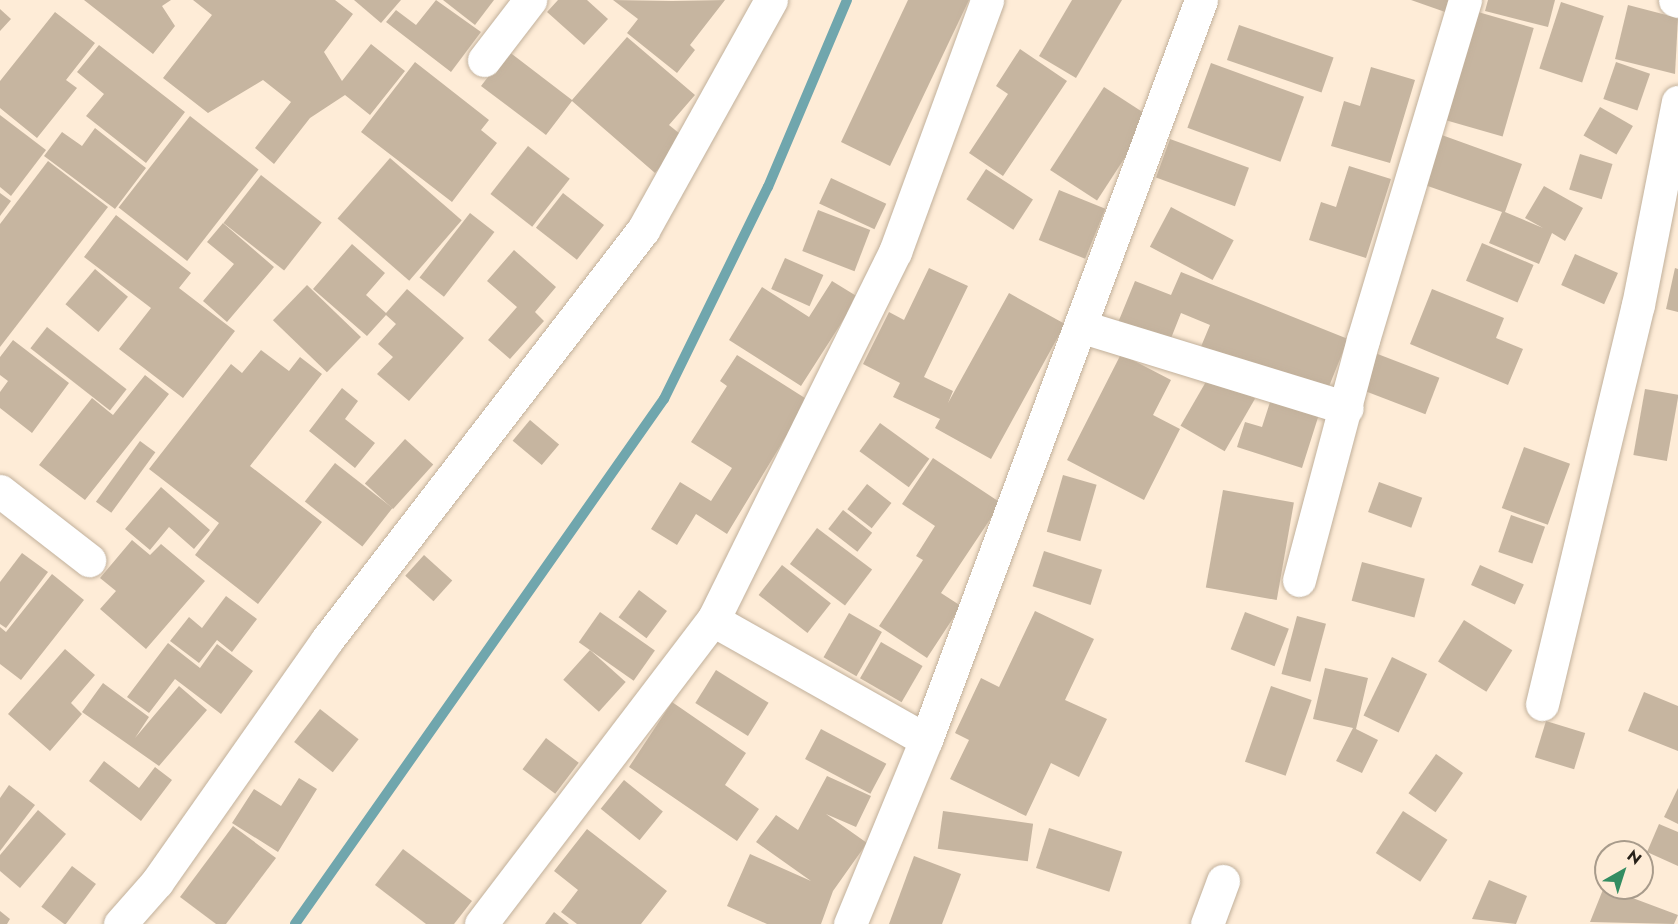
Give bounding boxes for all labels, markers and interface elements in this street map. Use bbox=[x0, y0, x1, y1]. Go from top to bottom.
north arrow bbox=[1594, 840, 1654, 900]
text: N bbox=[1622, 844, 1647, 870]

